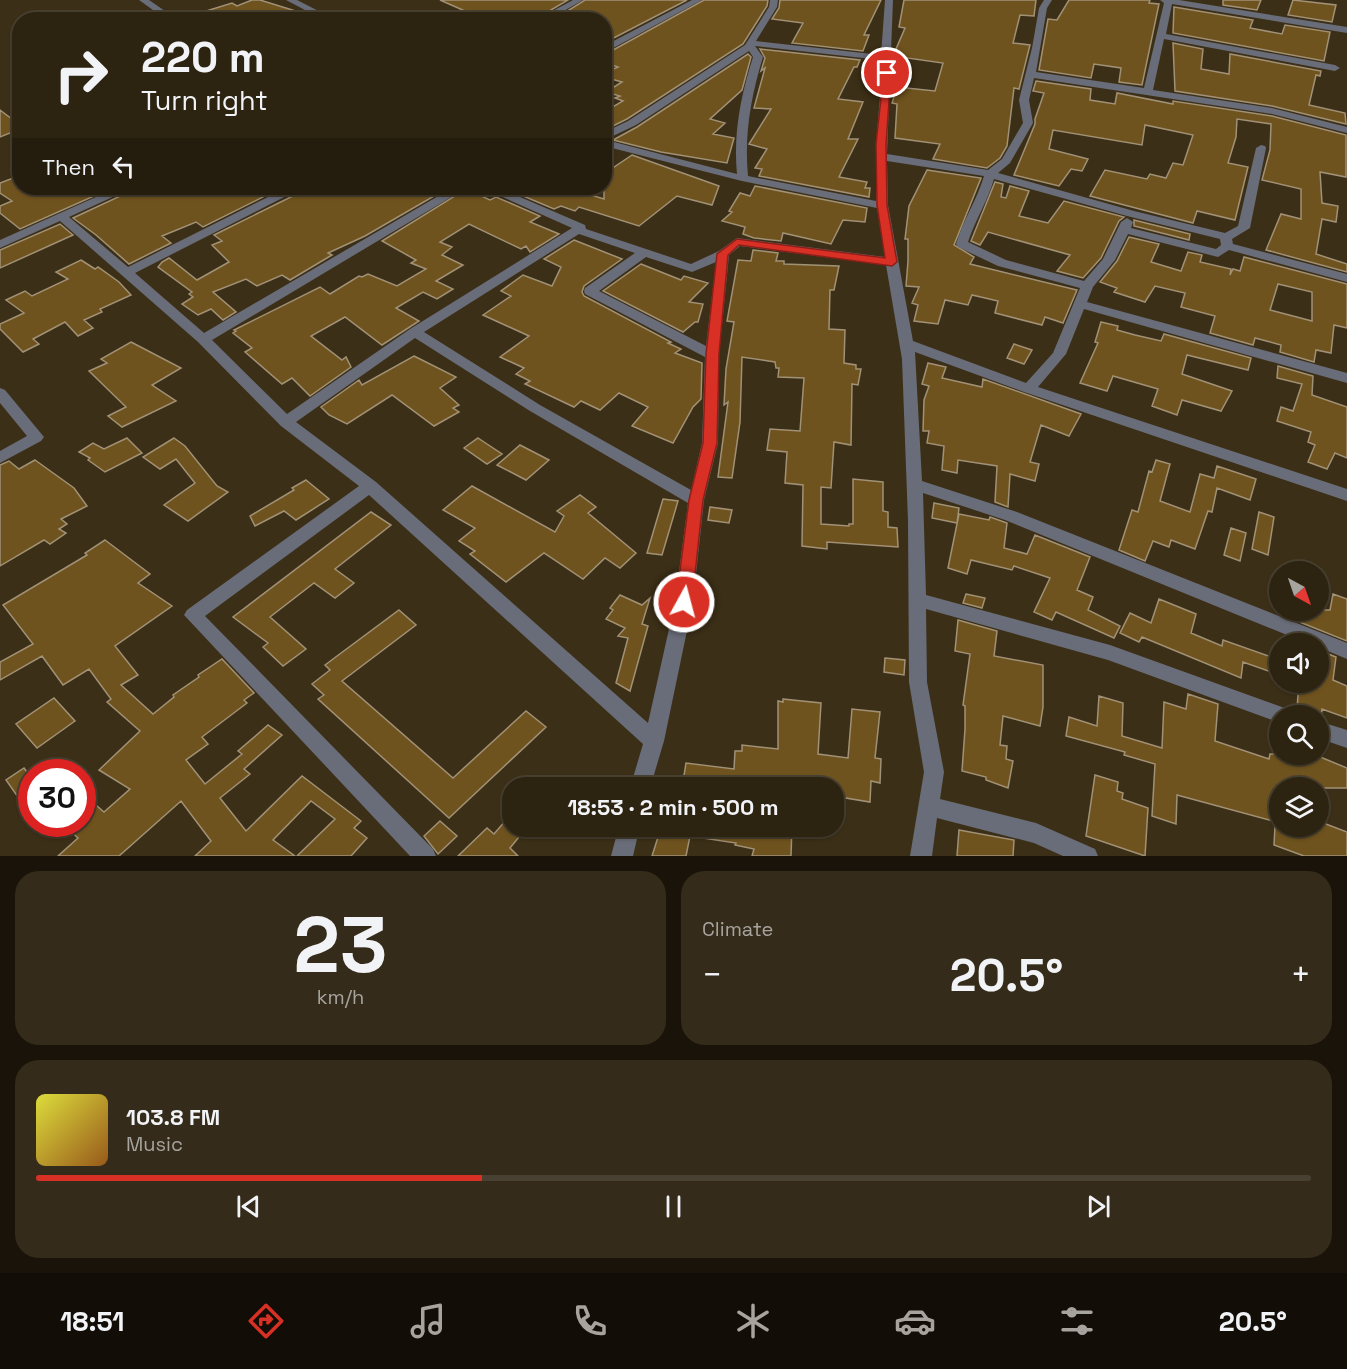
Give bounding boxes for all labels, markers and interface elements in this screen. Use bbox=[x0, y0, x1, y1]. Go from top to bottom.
text: 220 m bbox=[141, 31, 265, 84]
icon: right bbox=[42, 36, 120, 114]
pin bbox=[861, 47, 912, 98]
icon: arrive bbox=[870, 56, 903, 89]
text: Turn right bbox=[141, 83, 268, 118]
icon: left bbox=[107, 150, 140, 183]
text: Then bbox=[42, 153, 95, 181]
north arrow bbox=[1269, 561, 1329, 621]
map controls bbox=[1269, 561, 1329, 837]
position arrow bbox=[652, 570, 716, 634]
button: sound bbox=[1269, 633, 1329, 693]
button: search bbox=[1269, 705, 1329, 765]
speed limit sign: 30 bbox=[18, 759, 96, 837]
button: layers bbox=[1269, 777, 1329, 837]
text: 18:53 · 2 min · 500 m bbox=[567, 793, 779, 821]
text: 23 bbox=[294, 895, 387, 995]
text: Climate bbox=[702, 916, 773, 942]
text: 20.5° bbox=[950, 947, 1063, 1004]
text: − bbox=[702, 954, 722, 996]
text: + bbox=[1291, 954, 1311, 996]
text: km/h bbox=[317, 984, 364, 1010]
text: 103.8 FM bbox=[126, 1103, 220, 1131]
text: Music bbox=[126, 1131, 183, 1157]
icon: previous bbox=[232, 1190, 265, 1223]
icon: pause bbox=[657, 1190, 690, 1223]
icon: next bbox=[1082, 1190, 1115, 1223]
icon: directions bbox=[245, 1300, 287, 1342]
icon: music bbox=[407, 1300, 449, 1342]
icon: phone bbox=[569, 1300, 611, 1342]
icon: climate bbox=[732, 1300, 774, 1342]
icon: car bbox=[894, 1300, 936, 1342]
icon: filters bbox=[1056, 1300, 1098, 1342]
text: 18:51 bbox=[60, 1304, 125, 1339]
text: 20.5° bbox=[1219, 1304, 1287, 1339]

